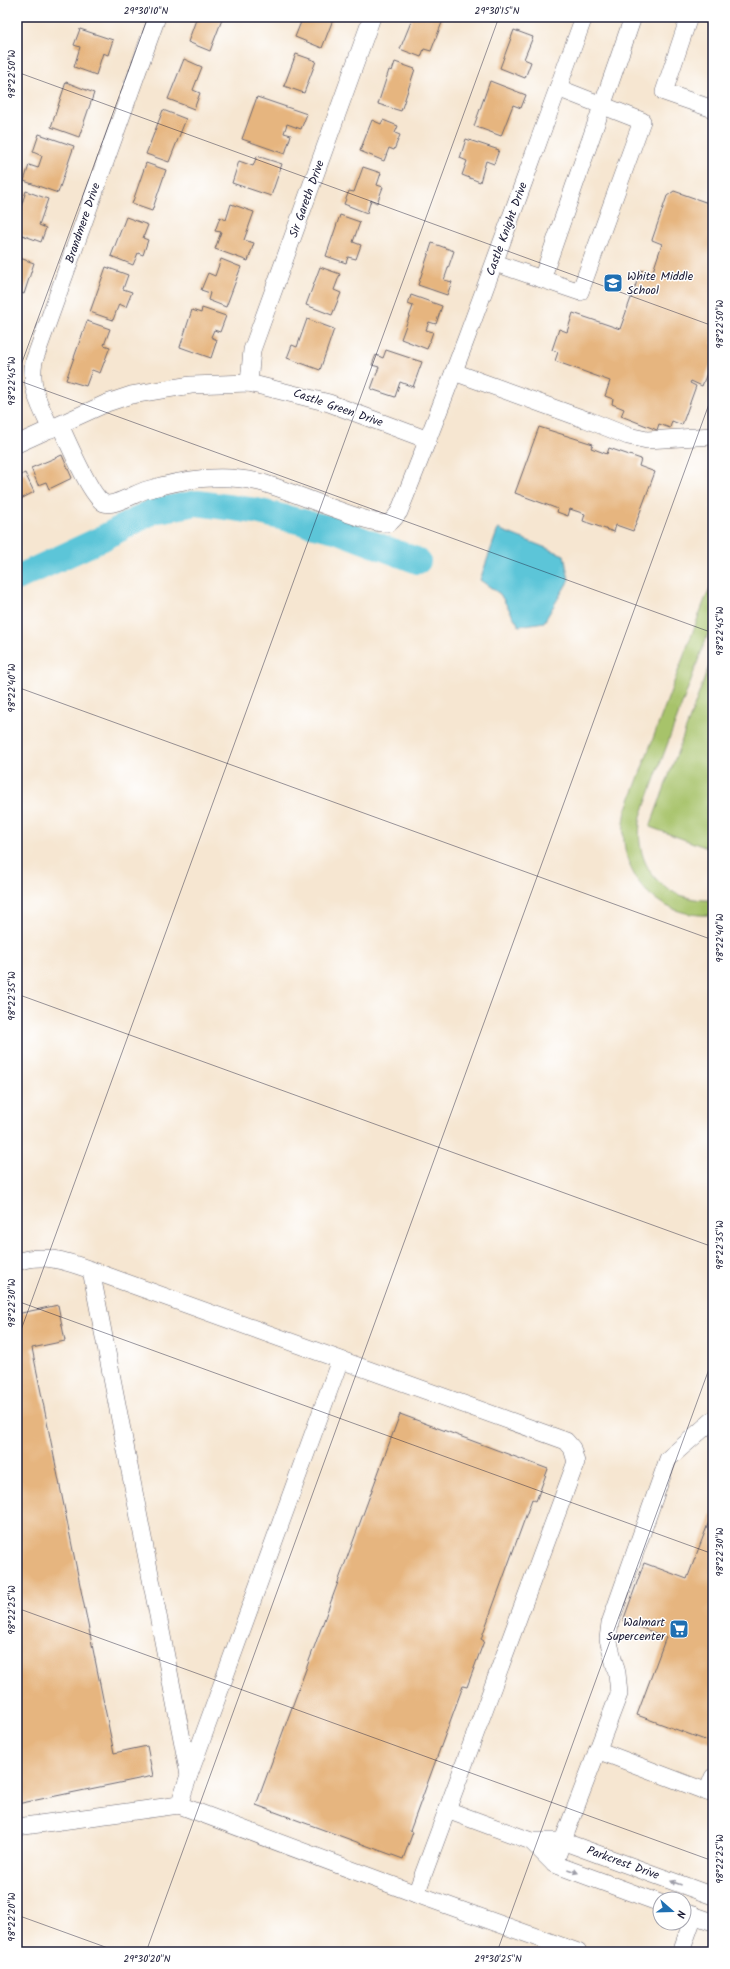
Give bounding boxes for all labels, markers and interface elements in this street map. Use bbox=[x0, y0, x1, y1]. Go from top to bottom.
text: 29°30'10"N bbox=[124, 3, 168, 19]
text: 29°30'15"N bbox=[475, 3, 520, 19]
text: 98°22'50"W bbox=[4, 49, 20, 98]
street label: Sir Gareth Drive bbox=[284, 157, 330, 240]
street label: Castle Knight Drive bbox=[481, 179, 533, 279]
street label: Brandmere Drive bbox=[60, 180, 106, 266]
place label: White Middle School bbox=[627, 267, 694, 300]
school or university icon: White Middle School bbox=[602, 272, 624, 294]
text: 98°22'50"W bbox=[712, 299, 728, 348]
text: 98°22'45"W bbox=[4, 356, 20, 406]
street label: Castle Green Drive bbox=[290, 384, 386, 432]
text: 98°22'45"W bbox=[712, 606, 728, 656]
text: 98°22'40"W bbox=[4, 663, 20, 713]
text: 98°22'40"W bbox=[712, 913, 728, 963]
text: 98°22'35"W bbox=[4, 971, 20, 1021]
text: 98°22'35"W bbox=[712, 1220, 728, 1270]
text: 98°22'30"W bbox=[4, 1278, 20, 1328]
text: 98°22'30"W bbox=[712, 1527, 728, 1577]
text: 98°22'25"W bbox=[4, 1585, 20, 1635]
place label: Walmart Supercenter bbox=[607, 1613, 666, 1646]
supermarket icon: Walmart Supercenter bbox=[668, 1618, 690, 1640]
text: 98°22'25"W bbox=[712, 1834, 728, 1884]
street label: Parkcrest Drive bbox=[584, 1841, 663, 1885]
one-way arrow bbox=[568, 1869, 580, 1875]
one-way arrow bbox=[670, 1879, 682, 1885]
north arrow bbox=[652, 1891, 692, 1931]
text: 98°22'20"W bbox=[4, 1892, 20, 1942]
text: N bbox=[671, 1908, 690, 1920]
text: 29°30'20"N bbox=[123, 1951, 171, 1967]
text: 29°30'25"N bbox=[474, 1951, 522, 1967]

